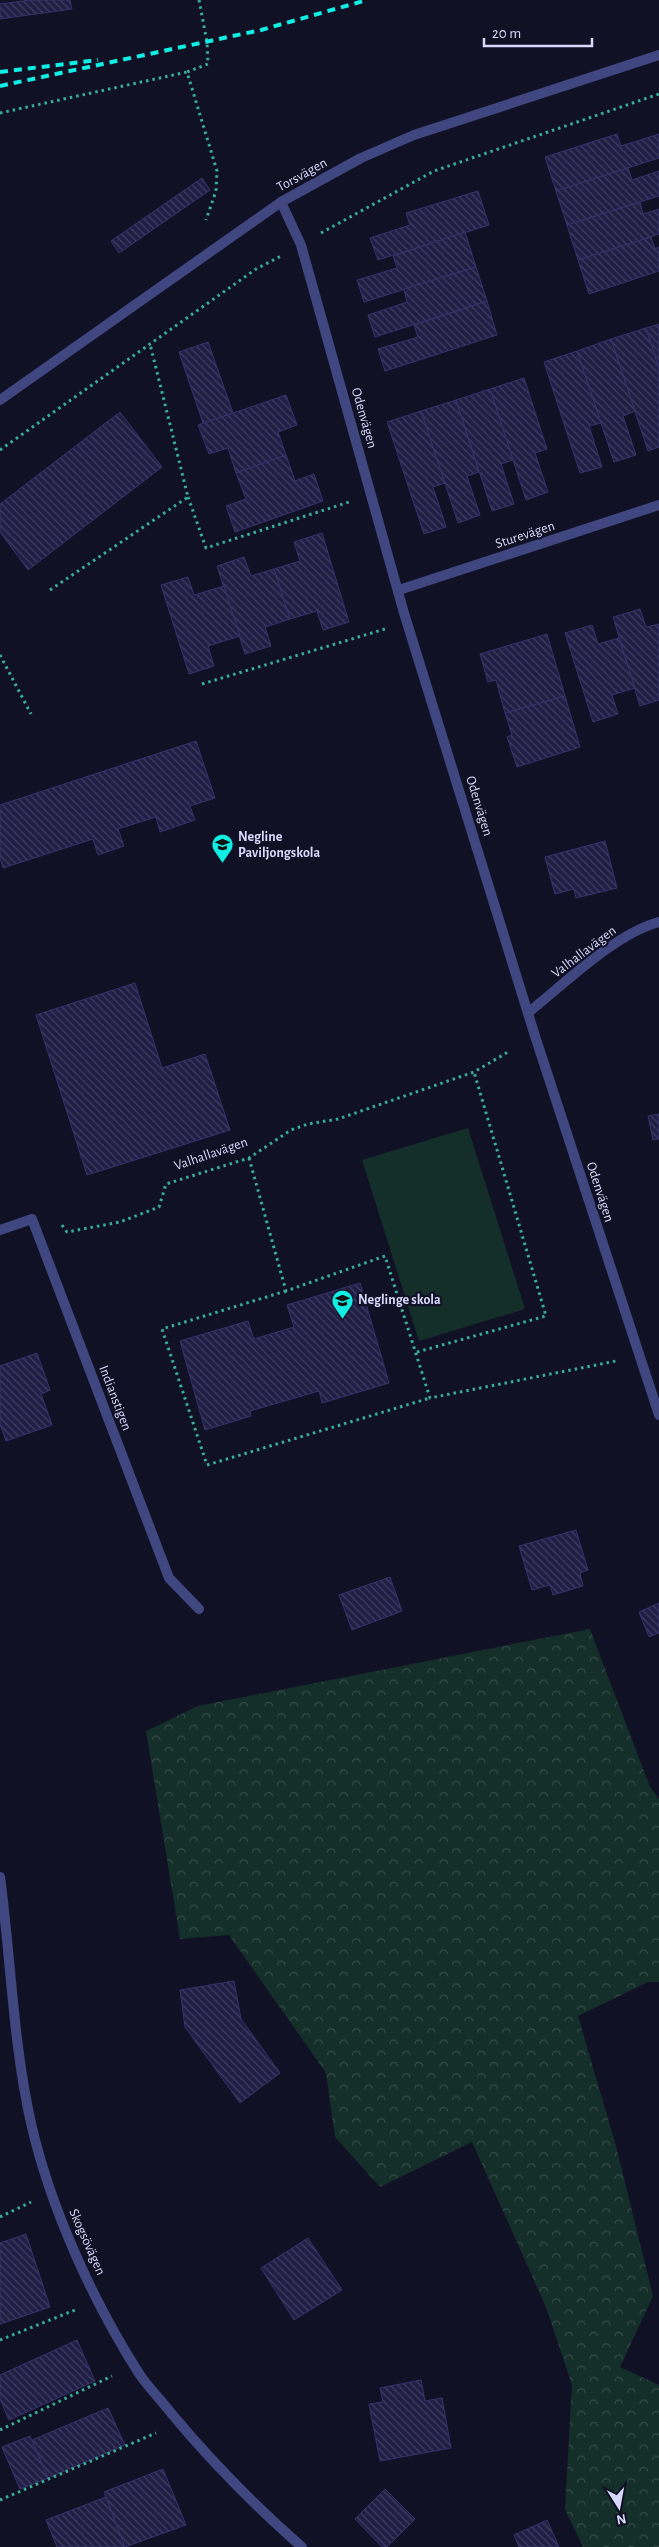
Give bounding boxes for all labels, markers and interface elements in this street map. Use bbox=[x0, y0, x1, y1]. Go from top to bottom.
scale bar bbox=[484, 15, 592, 47]
text: 20 m bbox=[492, 26, 521, 41]
street label: Torsvägen bbox=[275, 156, 329, 194]
street label: Odenvägen bbox=[349, 386, 379, 450]
street label: Sturevägen bbox=[493, 519, 557, 551]
street label: Odenvägen bbox=[463, 774, 495, 838]
place label: Negline Paviljongskola bbox=[238, 830, 321, 860]
school or university icon: Negline Paviljongskola bbox=[210, 833, 234, 864]
street label: Valhallavägen bbox=[549, 923, 619, 981]
street label: Valhallavägen bbox=[172, 1135, 250, 1173]
street label: Odenvägen bbox=[584, 1160, 616, 1224]
school or university icon: Neglinge skola bbox=[330, 1288, 354, 1319]
place label: Neglinge skola bbox=[358, 1293, 441, 1307]
street label: Indianstigen bbox=[96, 1363, 134, 1433]
street label: Skogsövägen bbox=[66, 2207, 108, 2277]
north arrow bbox=[594, 2482, 644, 2532]
text: N bbox=[615, 2511, 627, 2527]

